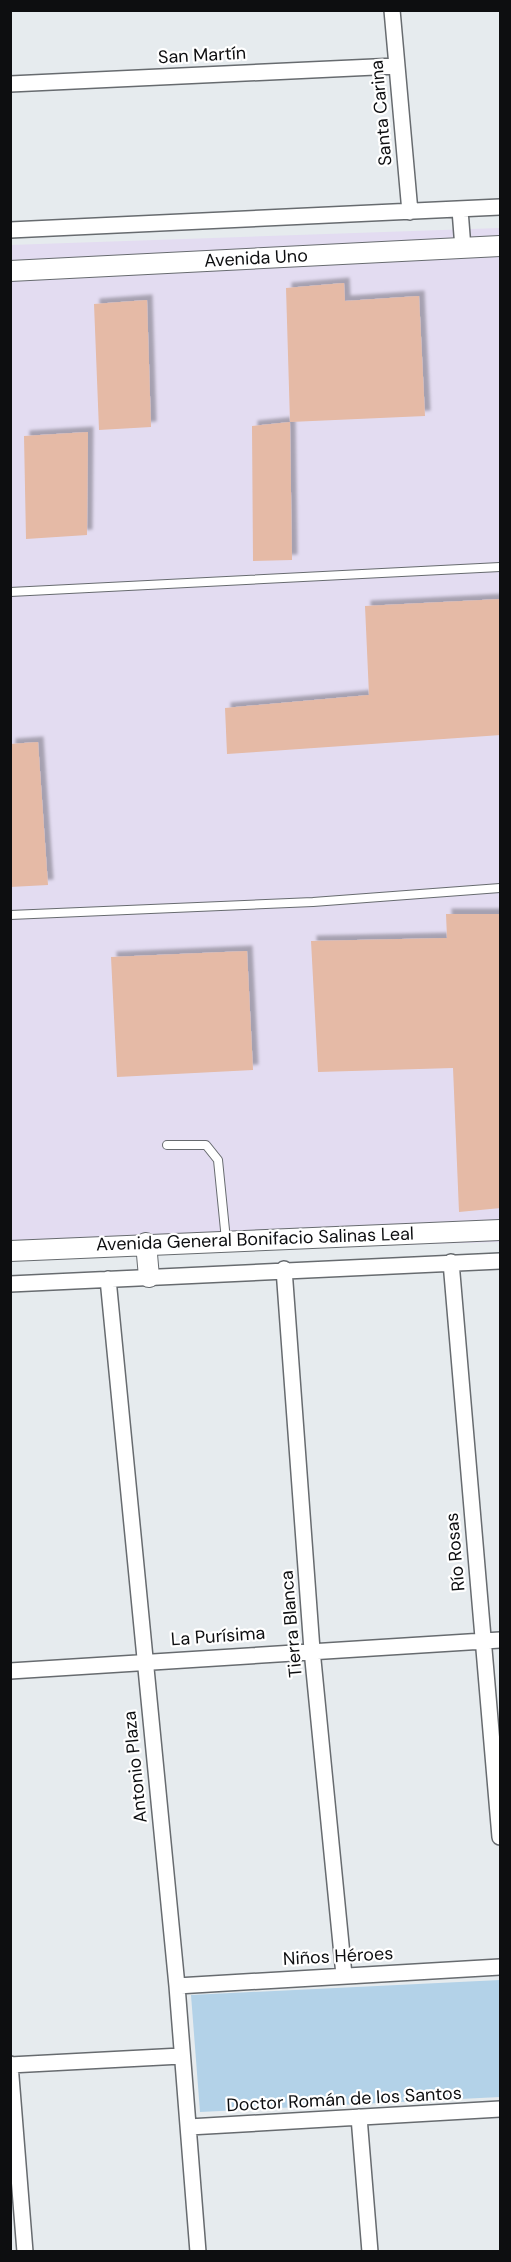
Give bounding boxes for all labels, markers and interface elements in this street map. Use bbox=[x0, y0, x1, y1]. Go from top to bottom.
street label: San Martín bbox=[157, 41, 247, 69]
street label: Santa Carina bbox=[364, 59, 398, 167]
street label: Avenida Uno bbox=[204, 243, 308, 273]
street label: Avenida General Bonifacio Salinas Leal bbox=[96, 1221, 414, 1257]
street label: Río Rosas bbox=[440, 1512, 470, 1592]
street label: Tierra Blanca bbox=[274, 1569, 308, 1679]
street label: La Purísima bbox=[170, 1621, 266, 1651]
street label: Antonio Plaza bbox=[117, 1710, 153, 1824]
street label: Niños Héroes bbox=[282, 1941, 394, 1971]
street label: Doctor Román de los Santos bbox=[226, 2081, 462, 2117]

